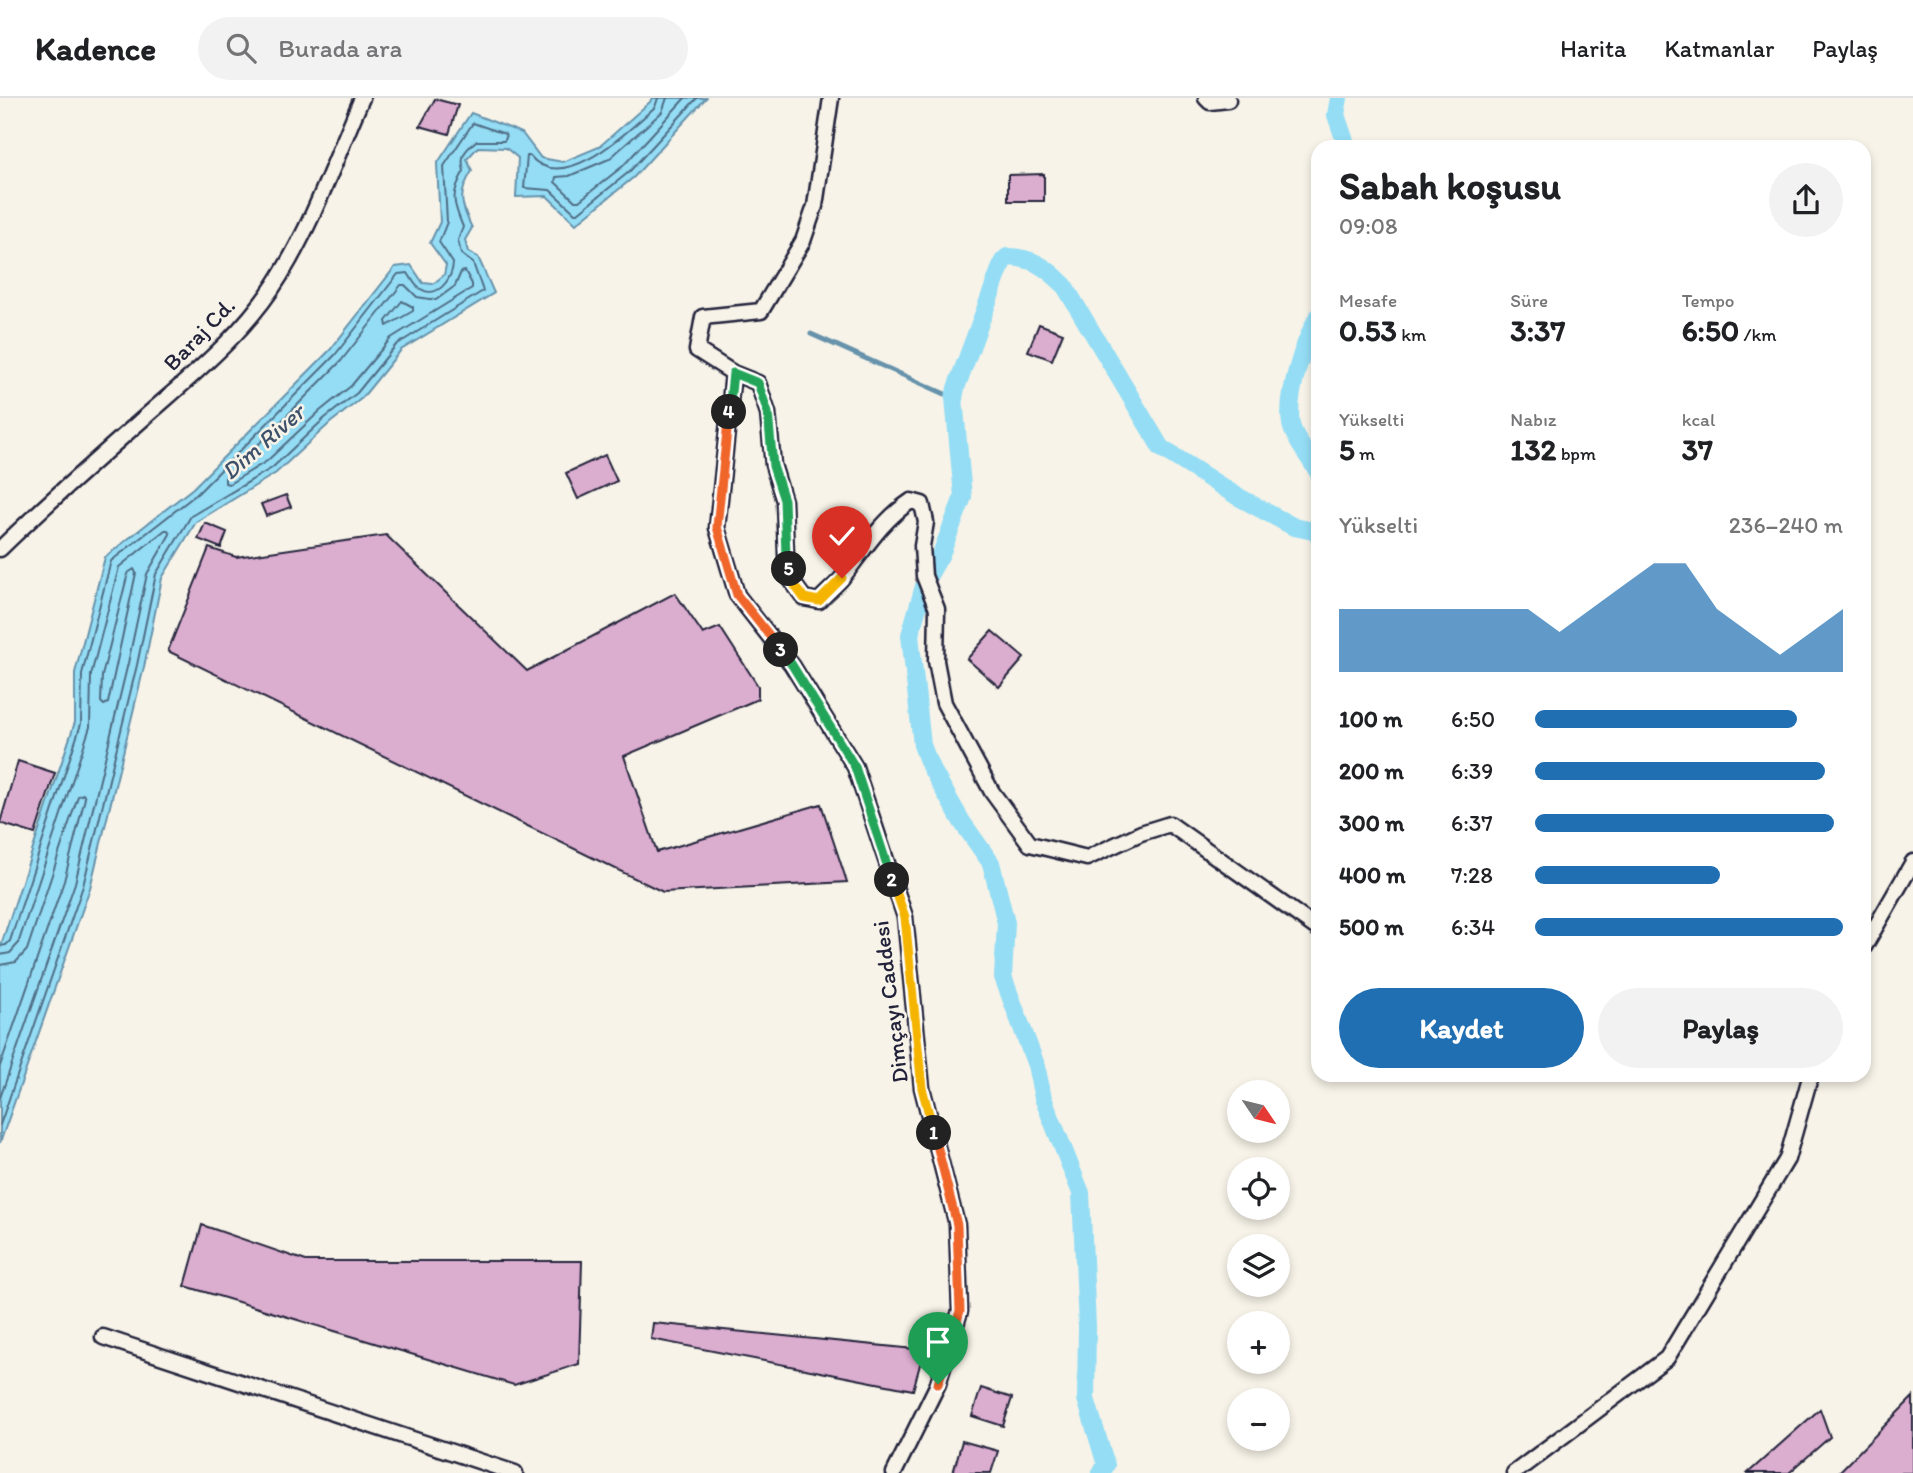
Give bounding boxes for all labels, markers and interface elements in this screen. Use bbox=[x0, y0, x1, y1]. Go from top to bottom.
search box bbox=[198, 17, 688, 80]
text: Kadence bbox=[35, 29, 156, 68]
icon: search bbox=[222, 29, 260, 67]
text: Burada ara bbox=[278, 32, 402, 64]
text: Harita bbox=[1560, 34, 1626, 63]
text: Katmanlar bbox=[1664, 34, 1774, 63]
text: Paylaş bbox=[1812, 34, 1878, 63]
text: Sabah koşusu bbox=[1339, 163, 1561, 209]
button: share bbox=[1769, 163, 1843, 237]
text: 09:08 bbox=[1339, 212, 1398, 240]
text: Mesafe bbox=[1339, 289, 1397, 312]
text: Süre bbox=[1510, 289, 1548, 312]
text: Tempo bbox=[1682, 289, 1735, 312]
street label: Baraj Cd. bbox=[157, 292, 241, 376]
text: 0.53 bbox=[1339, 312, 1397, 349]
text: 3:37 bbox=[1510, 312, 1565, 349]
text: 6:50 bbox=[1682, 312, 1739, 349]
text: km bbox=[1397, 323, 1426, 346]
text: /km bbox=[1739, 323, 1777, 346]
pin: 4 bbox=[712, 394, 746, 430]
water label: Dim River bbox=[215, 396, 312, 486]
text: 4 bbox=[723, 400, 734, 423]
text: Yükselti bbox=[1339, 408, 1404, 431]
text: Nabız bbox=[1510, 408, 1557, 431]
text: kcal bbox=[1682, 408, 1715, 431]
text: 5 bbox=[1339, 431, 1355, 468]
text: 132 bbox=[1510, 431, 1556, 468]
text: 37 bbox=[1682, 431, 1713, 468]
text: m bbox=[1355, 442, 1375, 465]
text: bpm bbox=[1556, 442, 1596, 465]
pin bbox=[812, 506, 872, 578]
text: Yükselti bbox=[1339, 511, 1418, 539]
text: 236–240 m bbox=[1729, 511, 1843, 539]
icon: check bbox=[823, 517, 861, 555]
pin: 5 bbox=[772, 552, 806, 587]
text: 5 bbox=[784, 557, 793, 580]
pin: 3 bbox=[764, 632, 798, 668]
text: 3 bbox=[775, 638, 786, 661]
text: 100 m bbox=[1339, 705, 1403, 733]
text: 6:50 bbox=[1451, 705, 1495, 733]
text: 200 m bbox=[1339, 757, 1404, 785]
text: 6:39 bbox=[1451, 757, 1493, 785]
text: 300 m bbox=[1339, 809, 1404, 837]
text: 6:37 bbox=[1451, 809, 1493, 837]
text: 400 m bbox=[1339, 861, 1406, 889]
text: 7:28 bbox=[1451, 861, 1493, 889]
pin: 2 bbox=[874, 862, 910, 898]
text: 2 bbox=[887, 868, 897, 891]
text: 500 m bbox=[1339, 913, 1404, 941]
text: 6:34 bbox=[1451, 913, 1495, 941]
street label: Dimçayı Caddesi bbox=[866, 919, 914, 1085]
button: Kaydet bbox=[1339, 988, 1584, 1068]
button: Paylaş bbox=[1598, 988, 1843, 1068]
north arrow bbox=[1227, 1080, 1290, 1143]
map controls bbox=[1227, 1080, 1290, 1451]
pin: 1 bbox=[916, 1116, 951, 1150]
text: 1 bbox=[929, 1121, 938, 1144]
button: locate bbox=[1227, 1157, 1290, 1220]
button: layers bbox=[1227, 1234, 1290, 1297]
button: + bbox=[1227, 1311, 1290, 1374]
pin bbox=[908, 1312, 968, 1384]
icon: arrive bbox=[919, 1323, 957, 1361]
button: − bbox=[1227, 1388, 1290, 1451]

